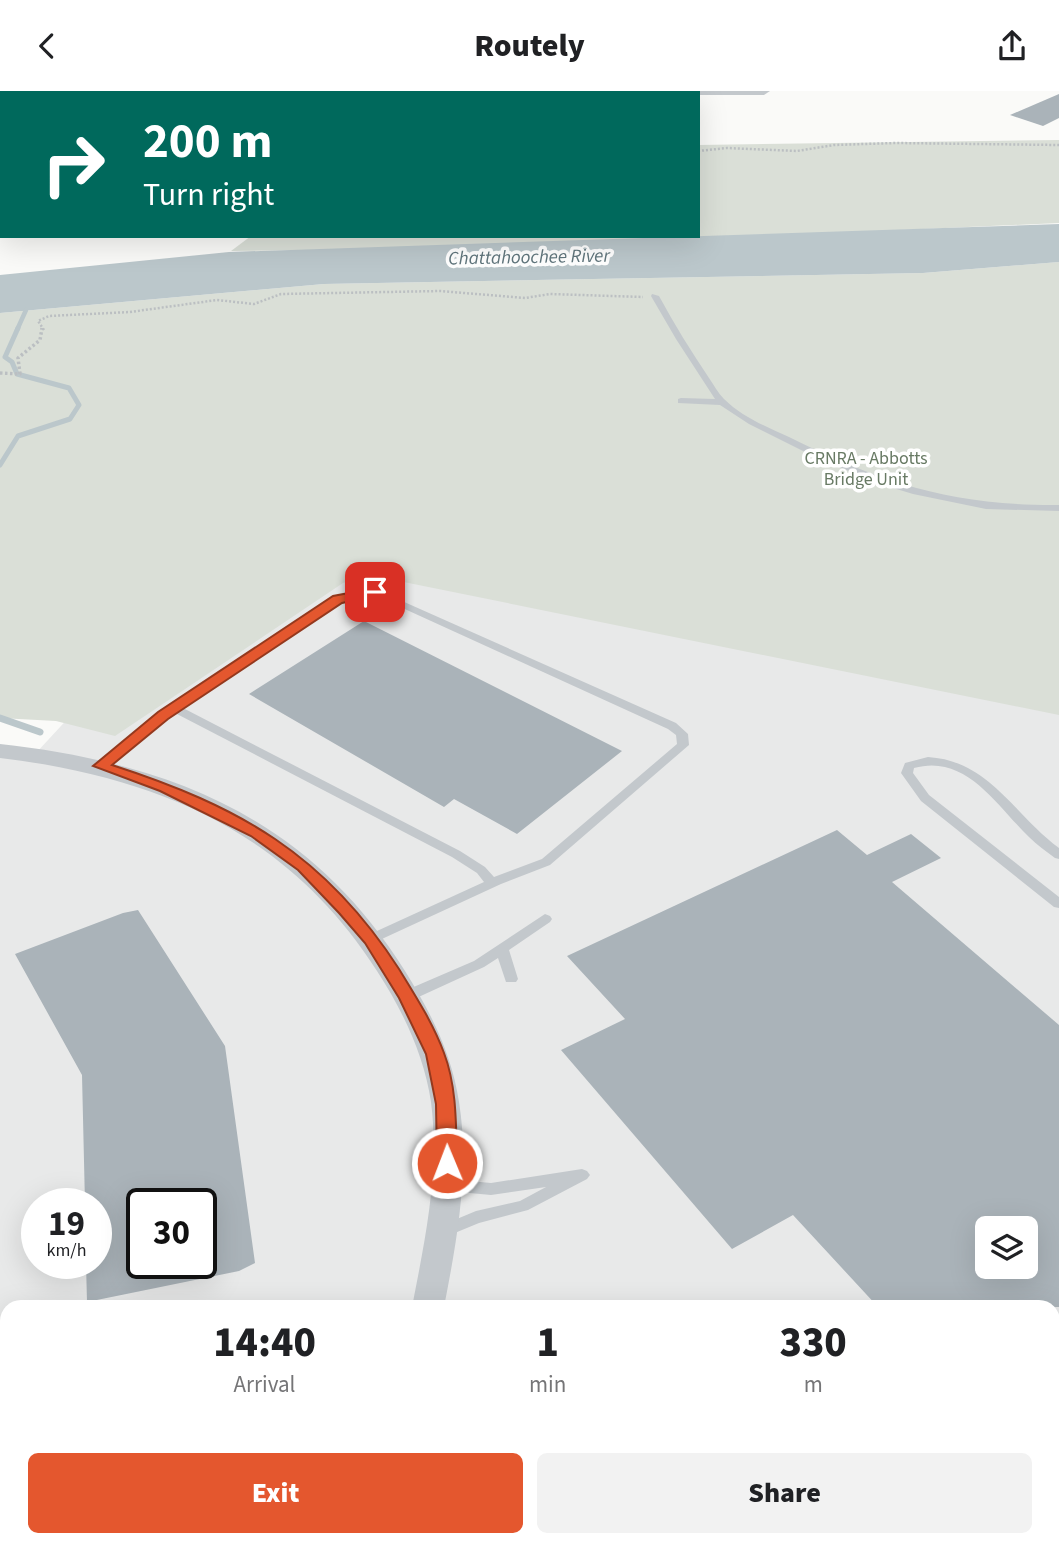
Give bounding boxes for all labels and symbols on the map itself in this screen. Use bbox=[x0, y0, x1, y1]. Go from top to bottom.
water label: Chattahoochee River bbox=[448, 243, 612, 272]
park label: CRNRA - Abbotts Bridge Unit bbox=[804, 446, 928, 492]
pin bbox=[345, 562, 405, 622]
position arrow bbox=[410, 1126, 484, 1200]
speed limit sign: 30 bbox=[126, 1188, 217, 1279]

